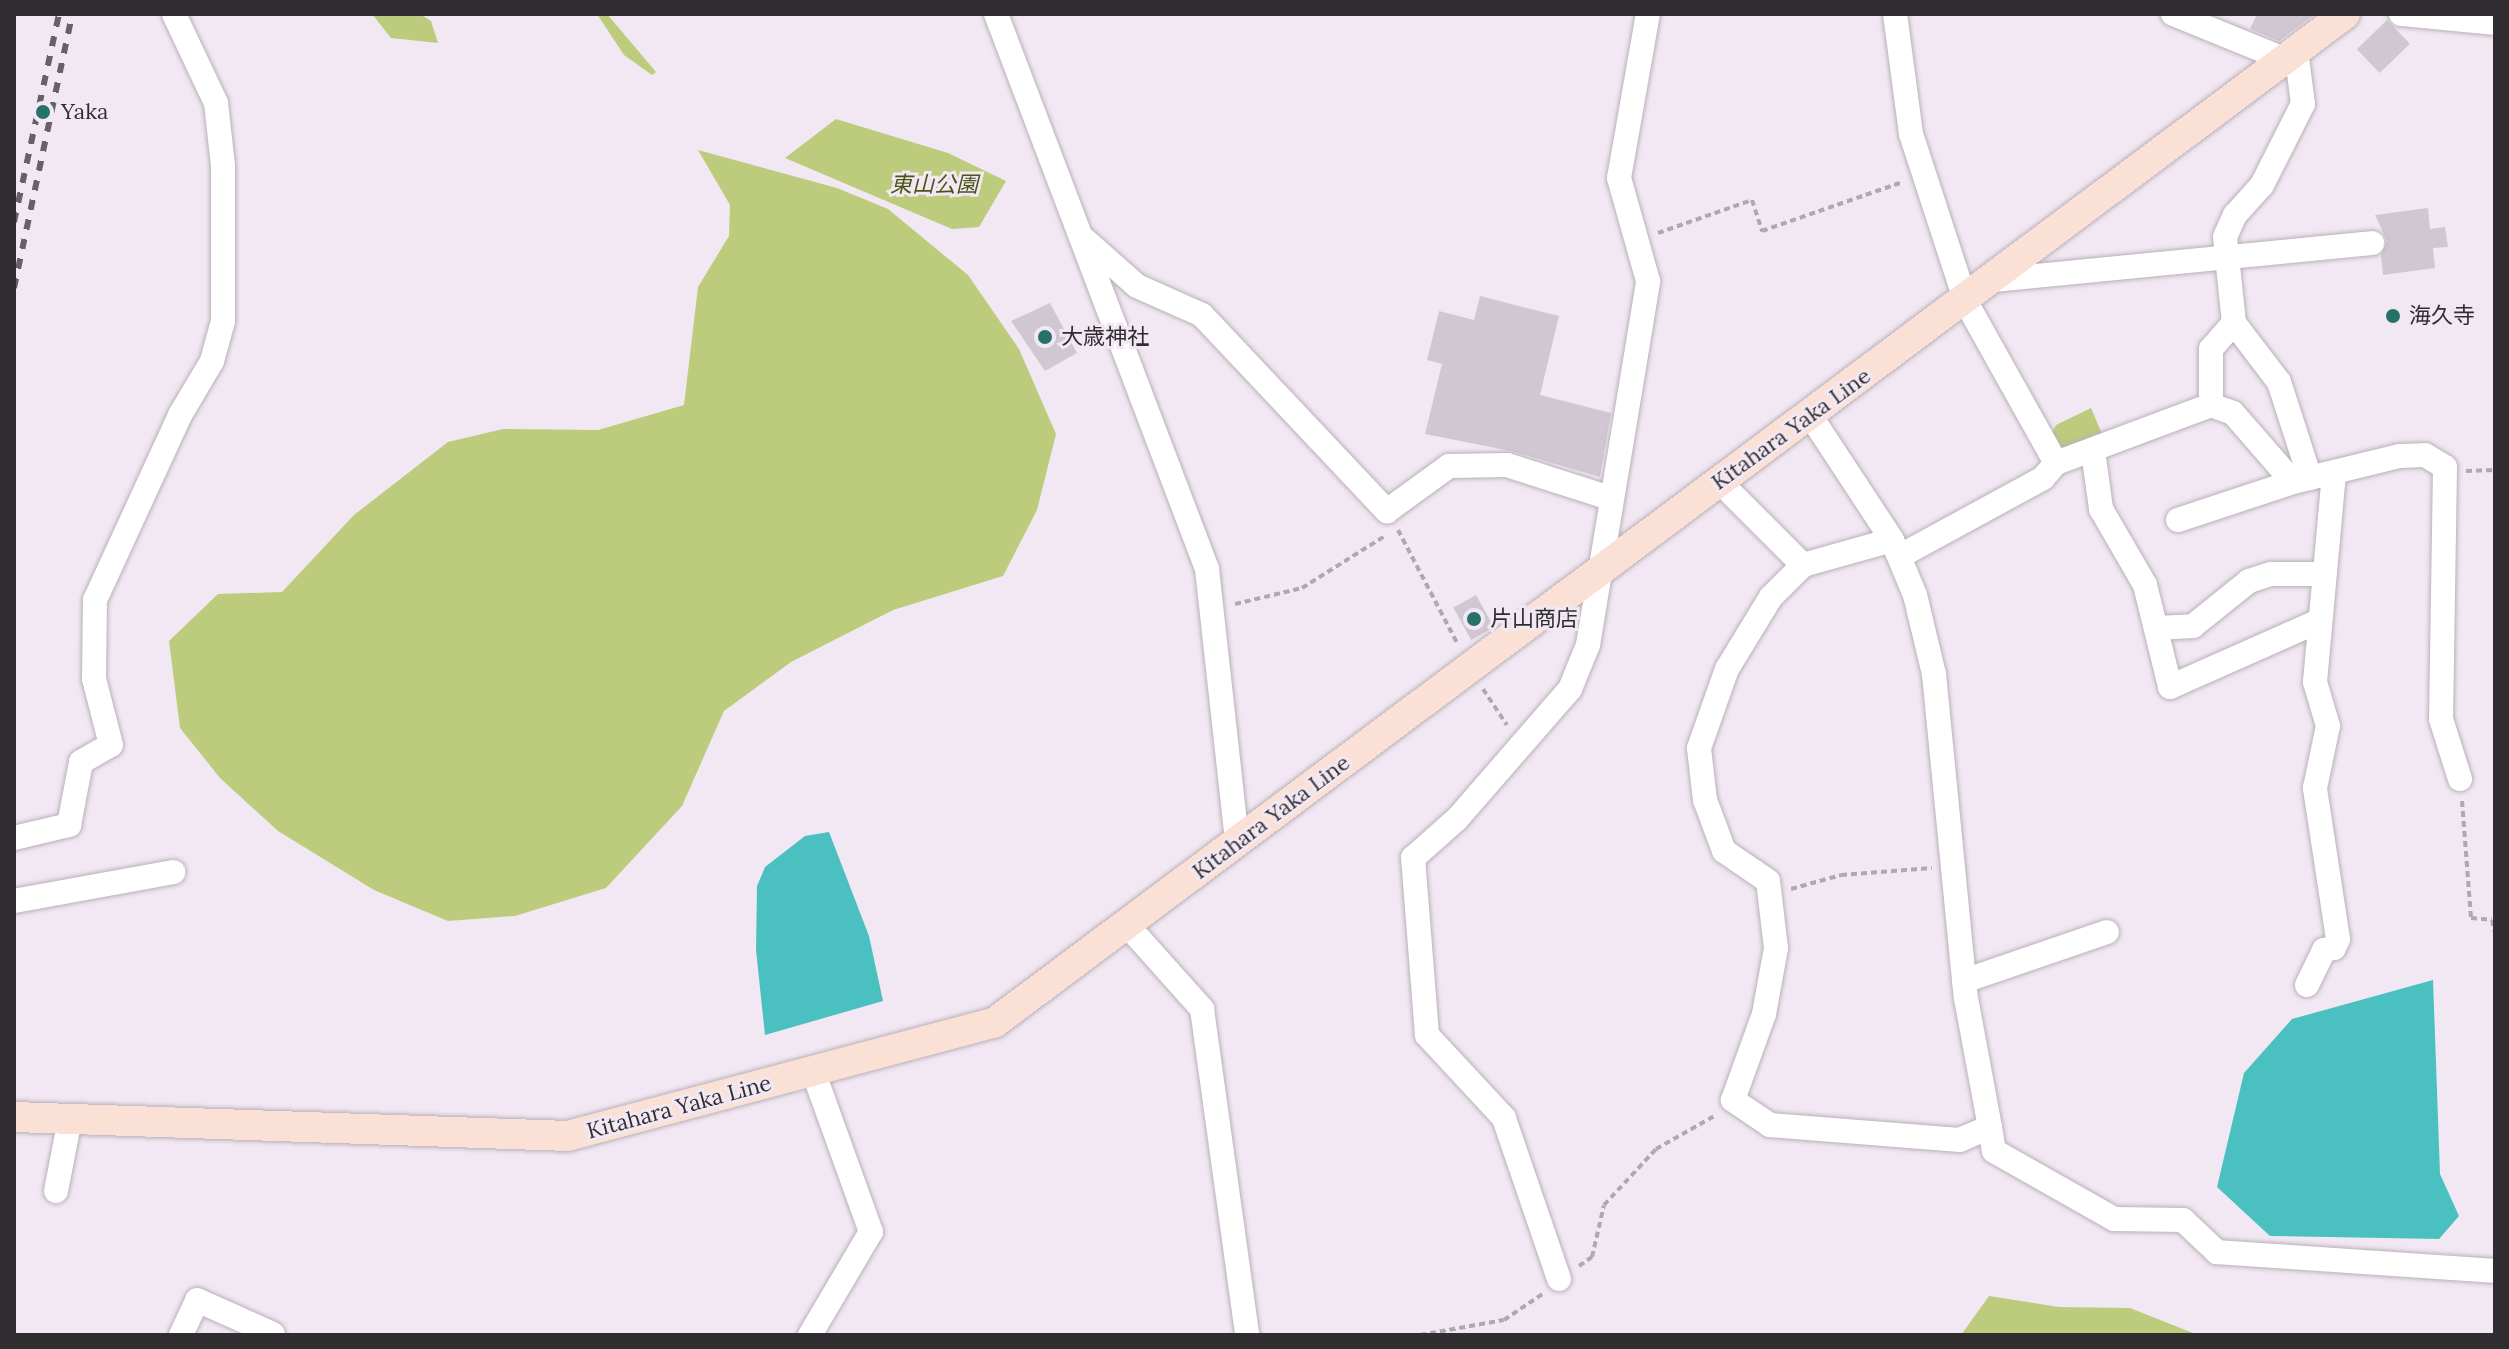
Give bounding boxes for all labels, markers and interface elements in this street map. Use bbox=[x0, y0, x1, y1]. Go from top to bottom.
place label: Yaka bbox=[61, 99, 108, 125]
marker: Yaka bbox=[32, 101, 54, 123]
park label: 東山公園 bbox=[890, 172, 978, 198]
place label: 海久寺 bbox=[2409, 303, 2475, 329]
marker: 海久寺 bbox=[2384, 307, 2402, 325]
place label: 大歳神社 bbox=[1061, 324, 1149, 350]
marker: 大歳神社 bbox=[1036, 328, 1054, 346]
street label: Kitahara Yaka Line bbox=[1706, 363, 1876, 495]
place label: 片山商店 bbox=[1490, 606, 1578, 632]
marker: 片山商店 bbox=[1465, 610, 1483, 628]
street label: Kitahara Yaka Line bbox=[1187, 749, 1355, 885]
street label: Kitahara Yaka Line bbox=[584, 1070, 774, 1144]

